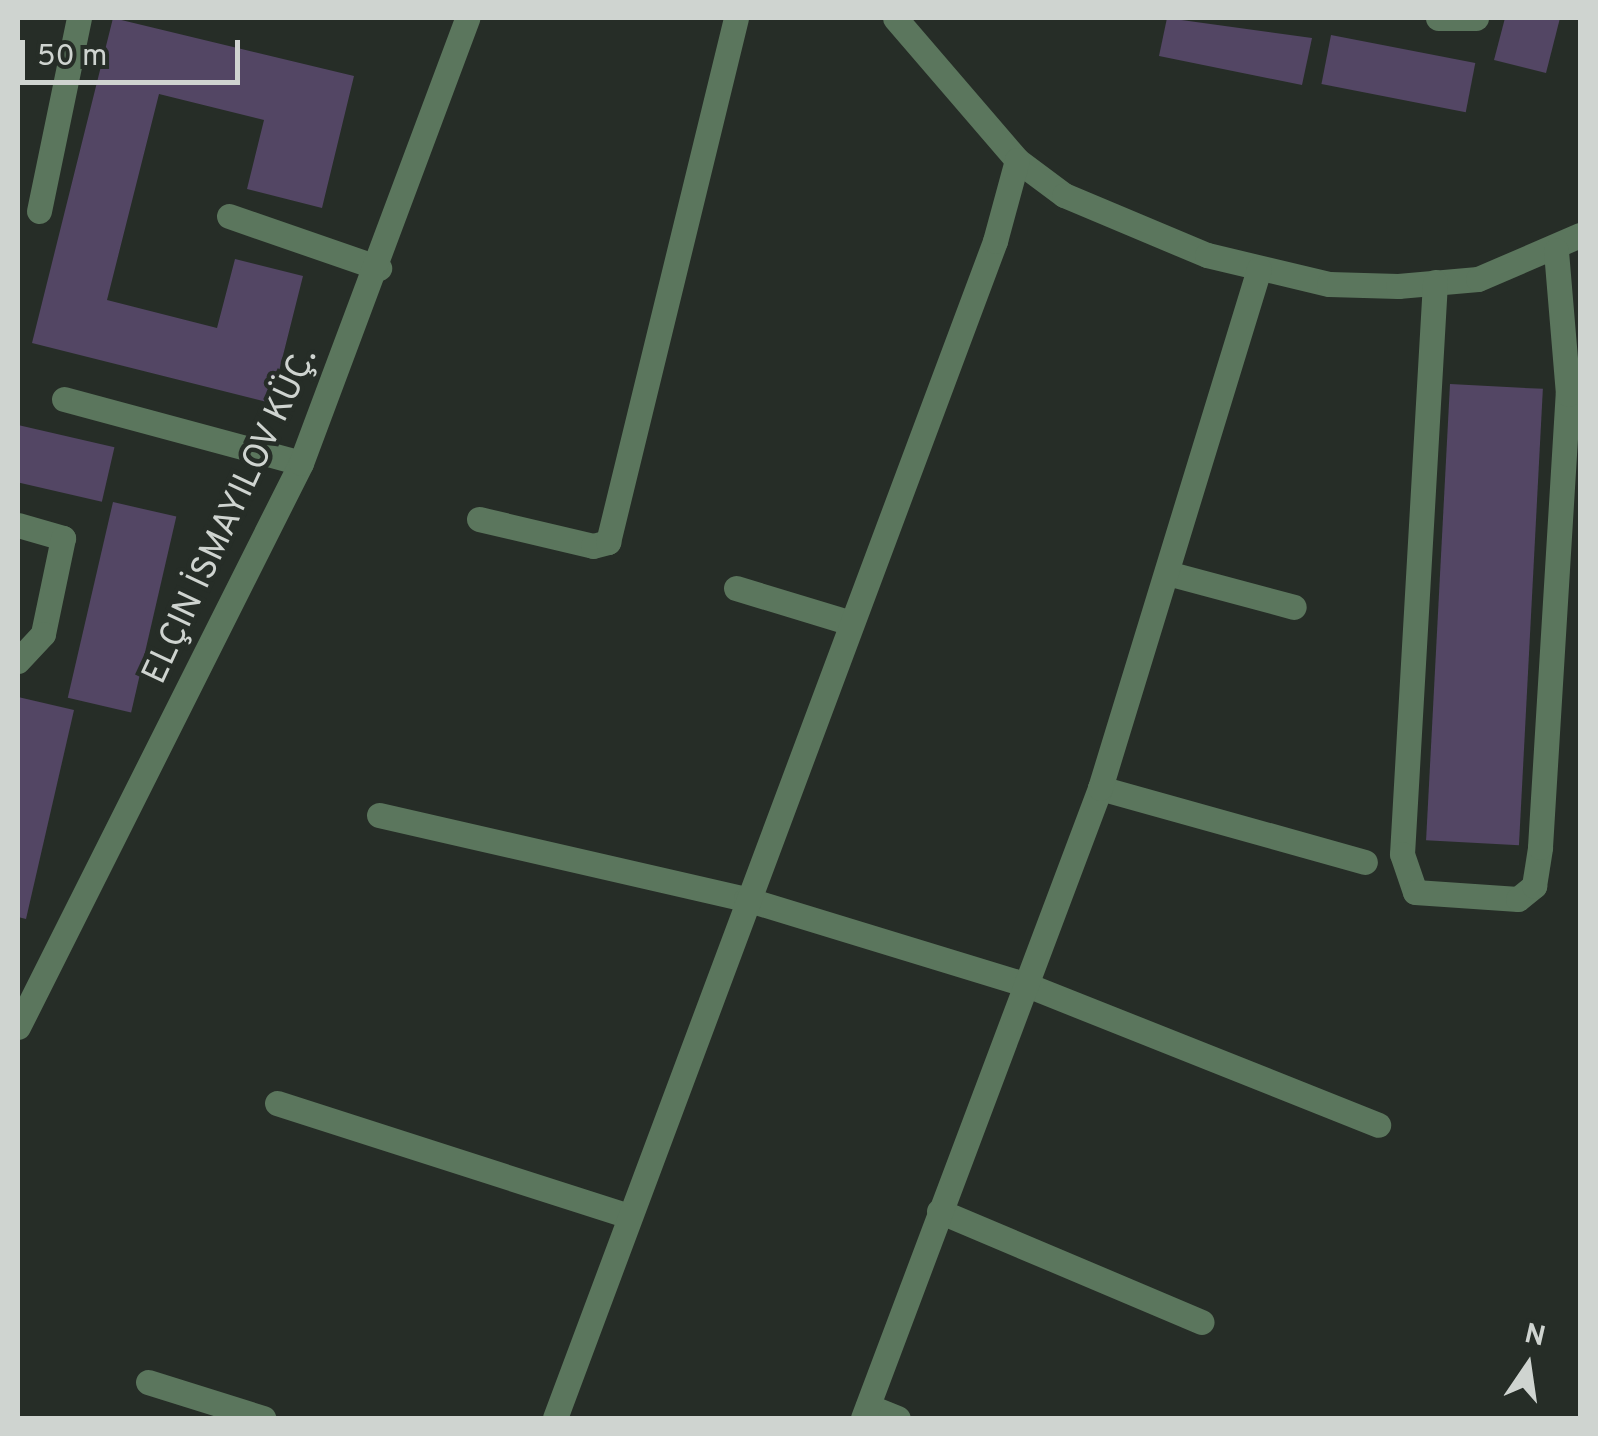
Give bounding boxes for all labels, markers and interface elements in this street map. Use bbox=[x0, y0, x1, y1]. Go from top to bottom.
scale bar bbox=[25, 20, 245, 82]
text: 50 m bbox=[37, 39, 107, 76]
street label: ELÇIN İSMAYILOV KÜÇ. bbox=[134, 341, 328, 691]
north arrow bbox=[1478, 1316, 1578, 1416]
text: N bbox=[1521, 1317, 1549, 1357]

